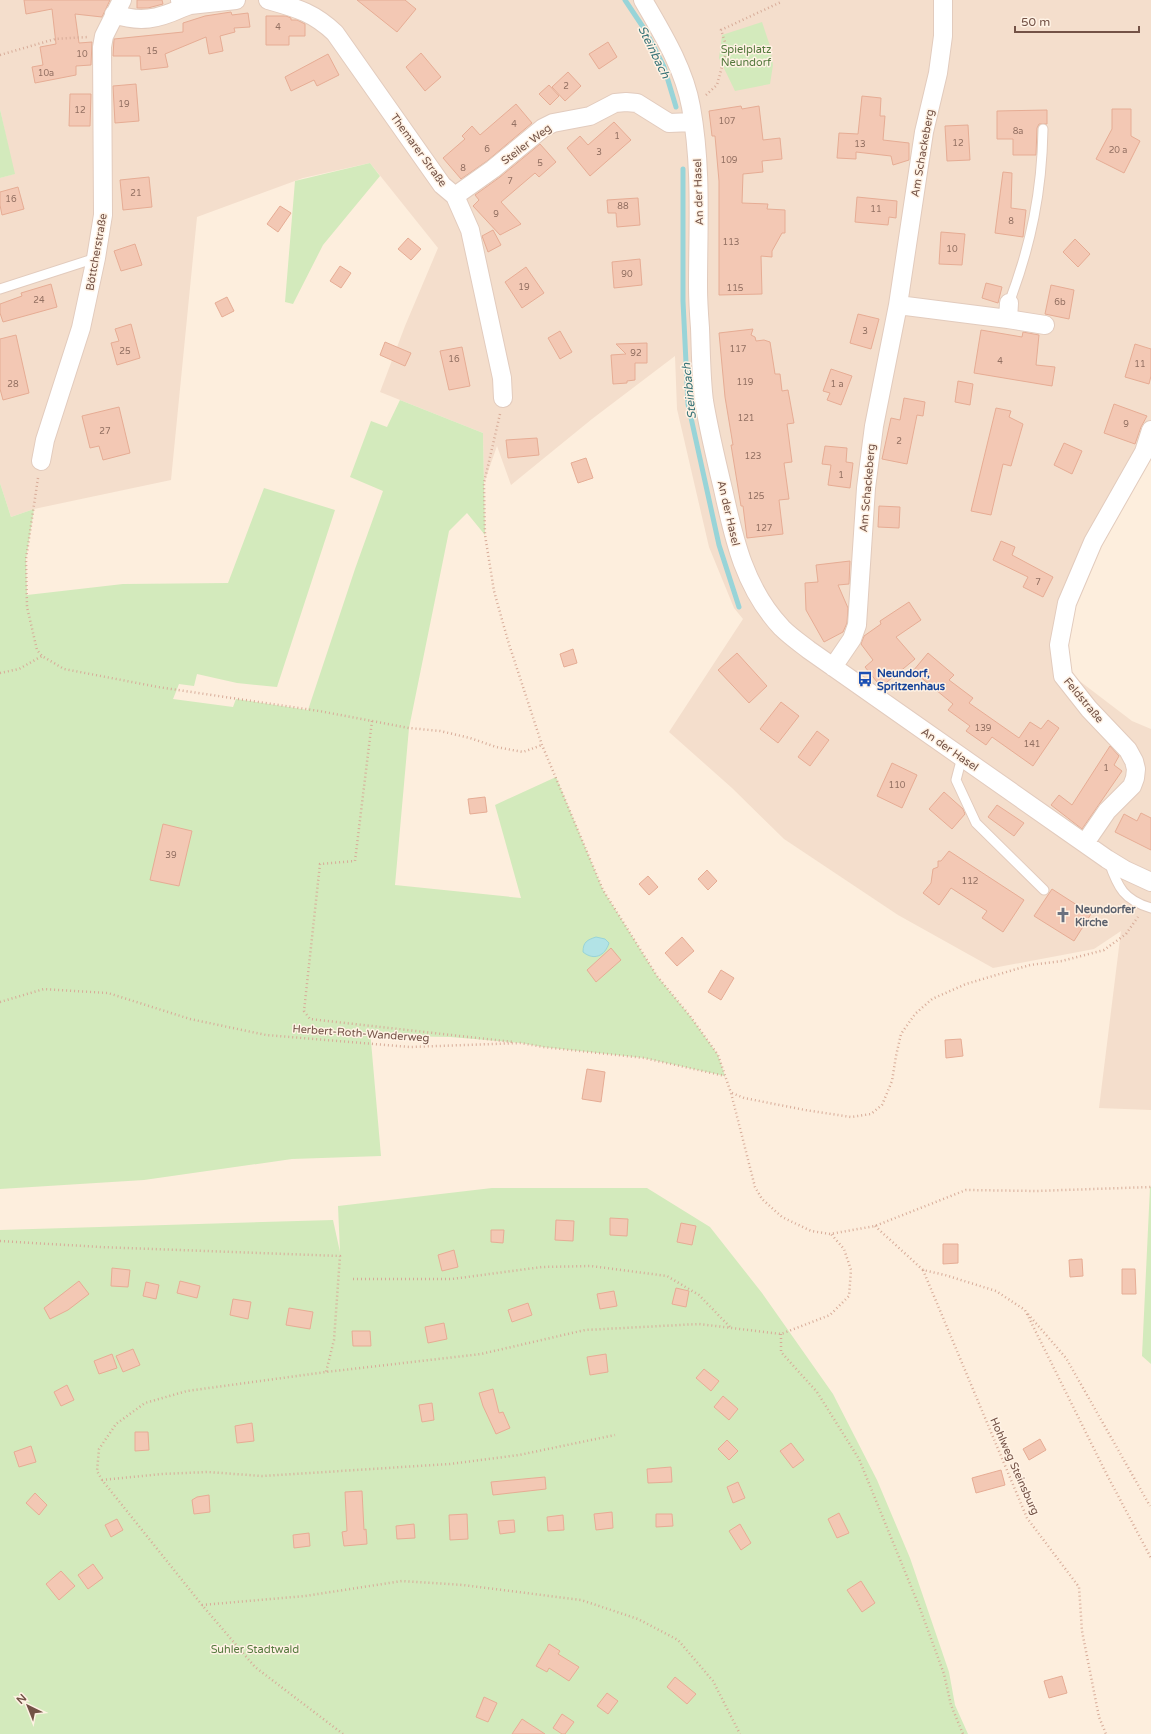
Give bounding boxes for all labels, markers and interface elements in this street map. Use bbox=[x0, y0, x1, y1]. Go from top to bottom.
scale bar bbox=[1015, 8, 1139, 34]
text: 50 m bbox=[1021, 15, 1050, 29]
house number: 4 bbox=[275, 22, 281, 33]
water label: Steinbach bbox=[635, 23, 673, 81]
park label: Spielplatz Neundorf bbox=[721, 43, 772, 69]
house number: 15 bbox=[146, 46, 158, 57]
house number: 10 bbox=[76, 49, 88, 60]
house number: 10a bbox=[38, 68, 54, 79]
house number: 2 bbox=[563, 81, 569, 92]
house number: 19 bbox=[118, 99, 130, 110]
house number: 12 bbox=[74, 105, 86, 116]
street label: Am Schackeberg bbox=[908, 108, 937, 198]
street label: Themarer Straße bbox=[388, 111, 449, 189]
house number: 107 bbox=[719, 116, 736, 127]
house number: 4 bbox=[511, 119, 517, 130]
street label: Steiler Weg bbox=[499, 121, 554, 167]
house number: 8a bbox=[1013, 126, 1023, 137]
house number: 1 bbox=[614, 131, 620, 142]
house number: 12 bbox=[952, 138, 964, 149]
house number: 13 bbox=[854, 139, 866, 150]
house number: 6 bbox=[484, 144, 490, 155]
house number: 20 a bbox=[1109, 145, 1127, 156]
house number: 3 bbox=[596, 147, 602, 158]
house number: 109 bbox=[721, 155, 738, 166]
house number: 5 bbox=[537, 158, 543, 169]
street label: An der Hasel bbox=[691, 158, 706, 226]
house number: 8 bbox=[460, 163, 466, 174]
house number: 7 bbox=[507, 176, 513, 187]
house number: 21 bbox=[130, 188, 142, 199]
house number: 16 bbox=[5, 194, 17, 205]
house number: 88 bbox=[617, 201, 629, 212]
house number: 11 bbox=[870, 204, 882, 215]
house number: 9 bbox=[493, 209, 499, 220]
street label: Böttcherstraße bbox=[83, 212, 110, 292]
house number: 8 bbox=[1008, 216, 1014, 227]
house number: 113 bbox=[723, 237, 739, 248]
house number: 10 bbox=[946, 244, 958, 255]
house number: 90 bbox=[621, 269, 633, 280]
house number: 19 bbox=[518, 282, 530, 293]
house number: 115 bbox=[727, 283, 744, 294]
house number: 24 bbox=[33, 295, 45, 306]
house number: 6b bbox=[1054, 297, 1066, 308]
house number: 3 bbox=[862, 326, 868, 337]
house number: 117 bbox=[730, 344, 747, 355]
house number: 25 bbox=[119, 346, 131, 357]
house number: 92 bbox=[630, 348, 642, 359]
house number: 16 bbox=[448, 354, 460, 365]
house number: 4 bbox=[997, 356, 1003, 367]
house number: 11 bbox=[1134, 359, 1146, 370]
water label: Steinbach bbox=[679, 361, 699, 420]
house number: 119 bbox=[737, 377, 754, 388]
house number: 28 bbox=[7, 379, 19, 390]
house number: 1 a bbox=[830, 379, 844, 390]
house number: 121 bbox=[738, 413, 754, 424]
house number: 9 bbox=[1123, 419, 1129, 430]
house number: 27 bbox=[99, 426, 111, 437]
house number: 2 bbox=[896, 436, 902, 447]
street label: Am Schackeberg bbox=[857, 443, 878, 533]
house number: 123 bbox=[745, 451, 761, 462]
house number: 1 bbox=[838, 470, 844, 481]
street label: An der Hasel bbox=[715, 479, 742, 547]
house number: 125 bbox=[748, 491, 765, 502]
house number: 127 bbox=[756, 523, 773, 534]
house number: 7 bbox=[1035, 577, 1041, 588]
place label: Neundorf, Spritzenhaus bbox=[877, 667, 946, 694]
bus stop icon: Neundorf, Spritzenhaus bbox=[856, 670, 874, 688]
street label: Feldstraße bbox=[1061, 675, 1106, 726]
house number: 139 bbox=[975, 723, 992, 734]
street label: An der Hasel bbox=[919, 725, 981, 774]
house number: 141 bbox=[1024, 739, 1040, 750]
house number: 1 bbox=[1103, 763, 1109, 774]
house number: 110 bbox=[889, 780, 906, 791]
house number: 39 bbox=[165, 850, 177, 861]
house number: 112 bbox=[962, 876, 978, 887]
place label: Neundorfer Kirche bbox=[1075, 903, 1136, 929]
church icon: Neundorfer Kirche bbox=[1054, 906, 1072, 924]
street label: Herbert-Roth-Wanderweg bbox=[292, 1022, 430, 1045]
street label: Hohlweg Steinsburg bbox=[987, 1416, 1042, 1517]
park label: Suhler Stadtwald bbox=[211, 1643, 299, 1656]
north arrow bbox=[8, 1686, 48, 1726]
text: N bbox=[14, 1691, 29, 1707]

